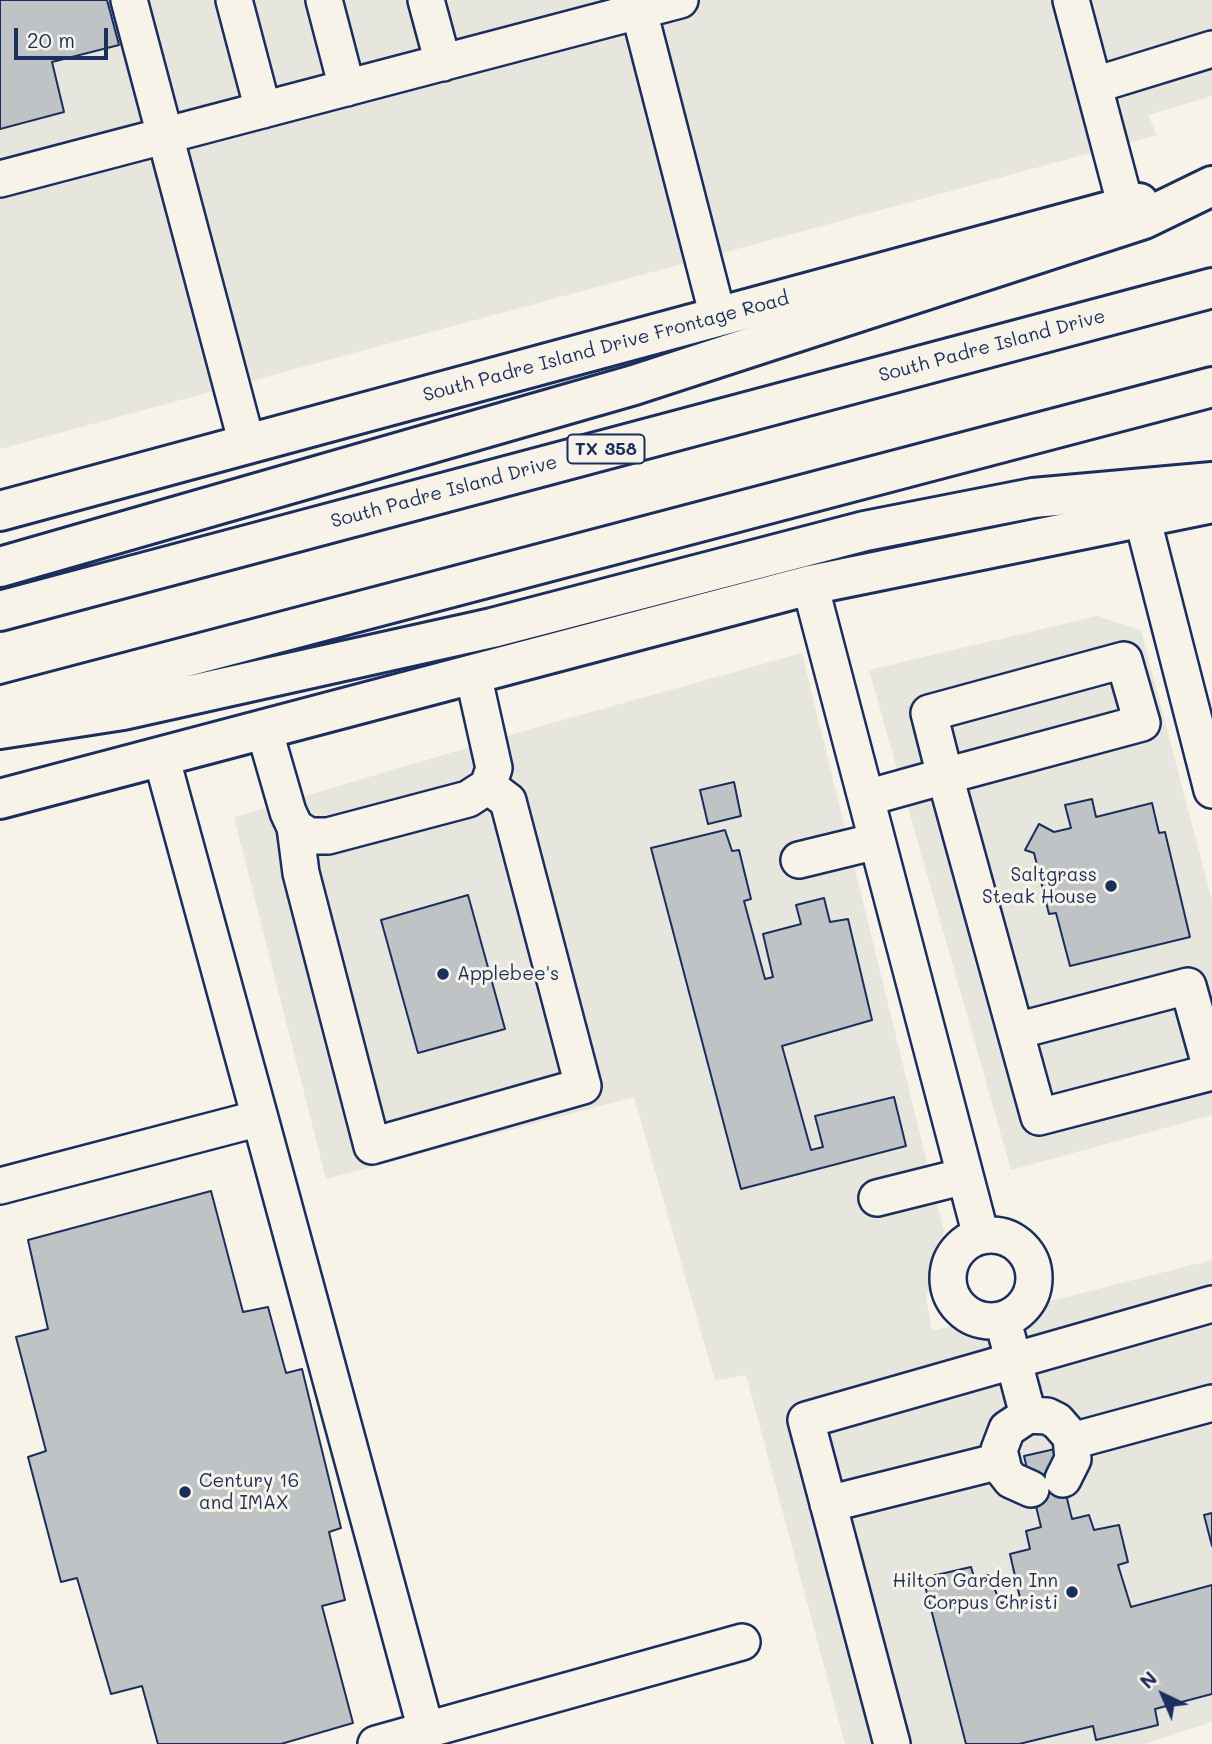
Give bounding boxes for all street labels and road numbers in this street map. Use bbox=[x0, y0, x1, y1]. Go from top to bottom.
street label: South Padre Island Drive Frontage Road bbox=[421, 287, 791, 407]
street label: South Padre Island Drive bbox=[876, 305, 1108, 387]
road number: TX 358 bbox=[568, 434, 644, 463]
street label: South Padre Island Drive bbox=[328, 451, 560, 533]

